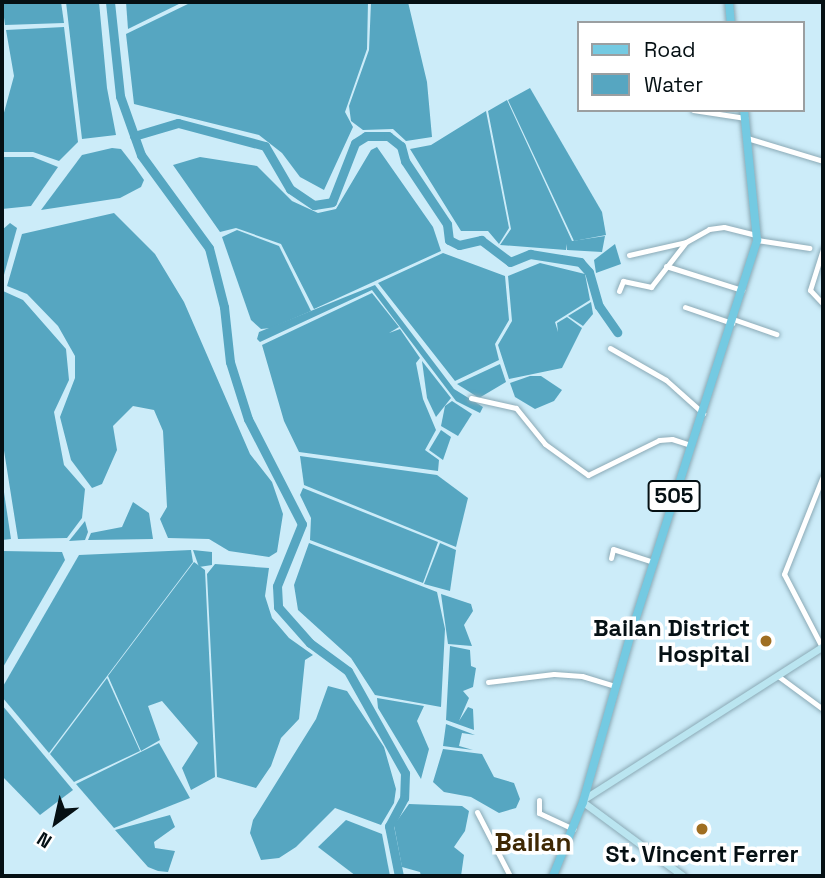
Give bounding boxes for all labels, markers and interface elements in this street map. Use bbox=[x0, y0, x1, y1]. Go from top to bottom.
legend bbox=[576, 21, 804, 112]
text: Road bbox=[644, 36, 696, 63]
text: Water bbox=[644, 71, 703, 98]
road number: 505 bbox=[646, 478, 702, 514]
place label: Bailan District Hospital bbox=[593, 614, 750, 668]
marker: Bailan District Hospital bbox=[756, 631, 776, 651]
north arrow bbox=[21, 787, 91, 857]
marker: St. Vincent Ferrer bbox=[694, 821, 710, 837]
text: N bbox=[32, 826, 56, 854]
district label: Bailan bbox=[494, 827, 572, 859]
place label: St. Vincent Ferrer bbox=[605, 840, 799, 868]

